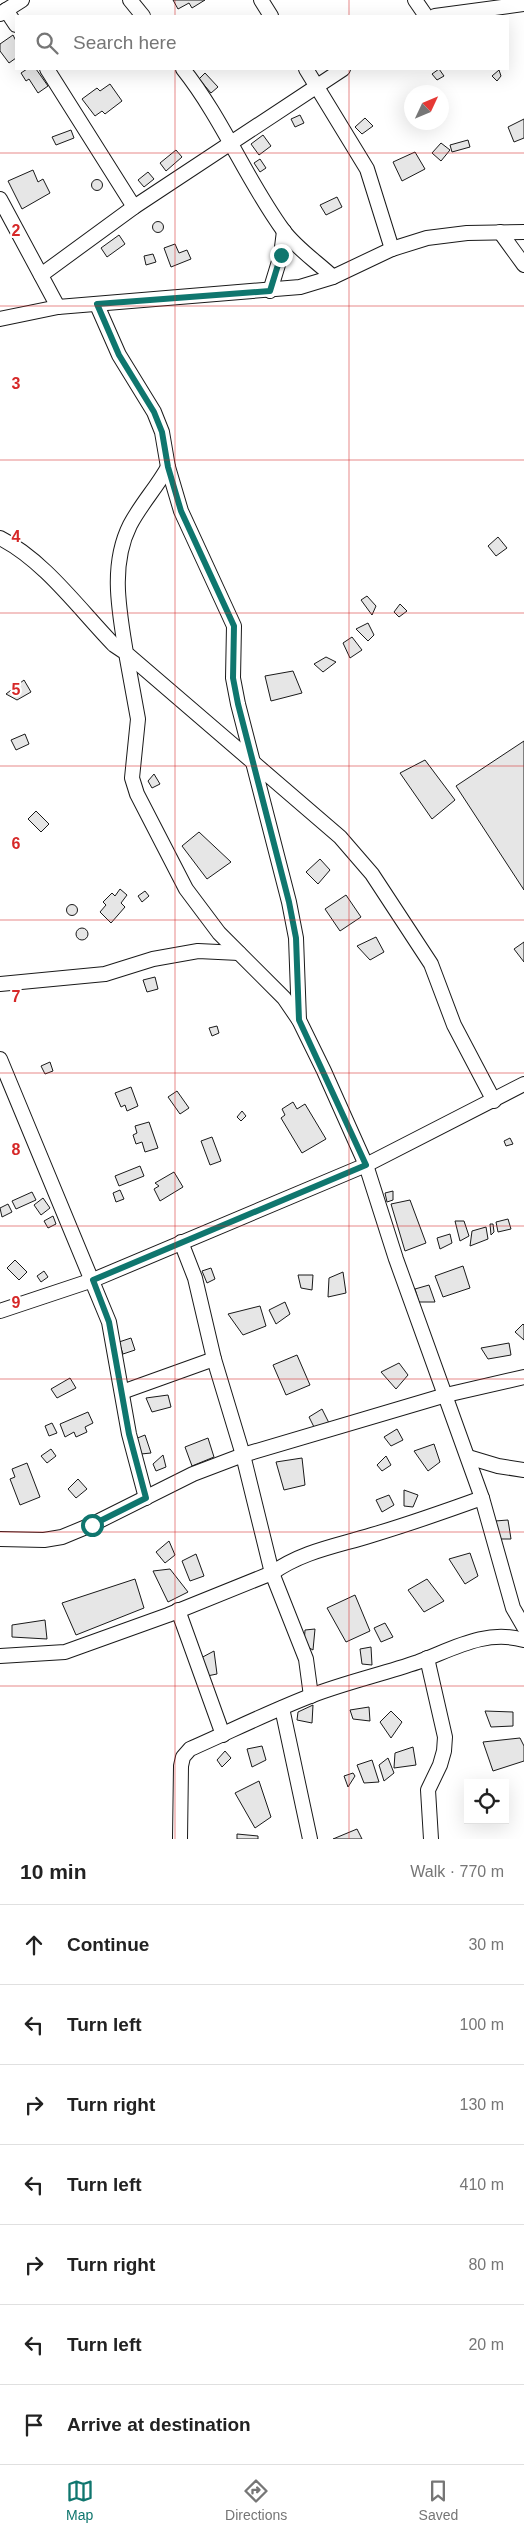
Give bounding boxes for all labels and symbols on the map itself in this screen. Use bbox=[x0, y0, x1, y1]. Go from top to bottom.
north arrow bbox=[404, 85, 449, 130]
text: 2 bbox=[12, 222, 21, 239]
route end bbox=[270, 244, 293, 267]
text: 3 bbox=[12, 375, 21, 392]
text: 4 bbox=[12, 528, 21, 545]
text: 5 bbox=[12, 681, 21, 698]
text: 6 bbox=[12, 835, 21, 852]
text: 7 bbox=[12, 988, 21, 1005]
text: 8 bbox=[12, 1141, 21, 1158]
text: 9 bbox=[12, 1294, 21, 1311]
route start bbox=[81, 1514, 104, 1537]

